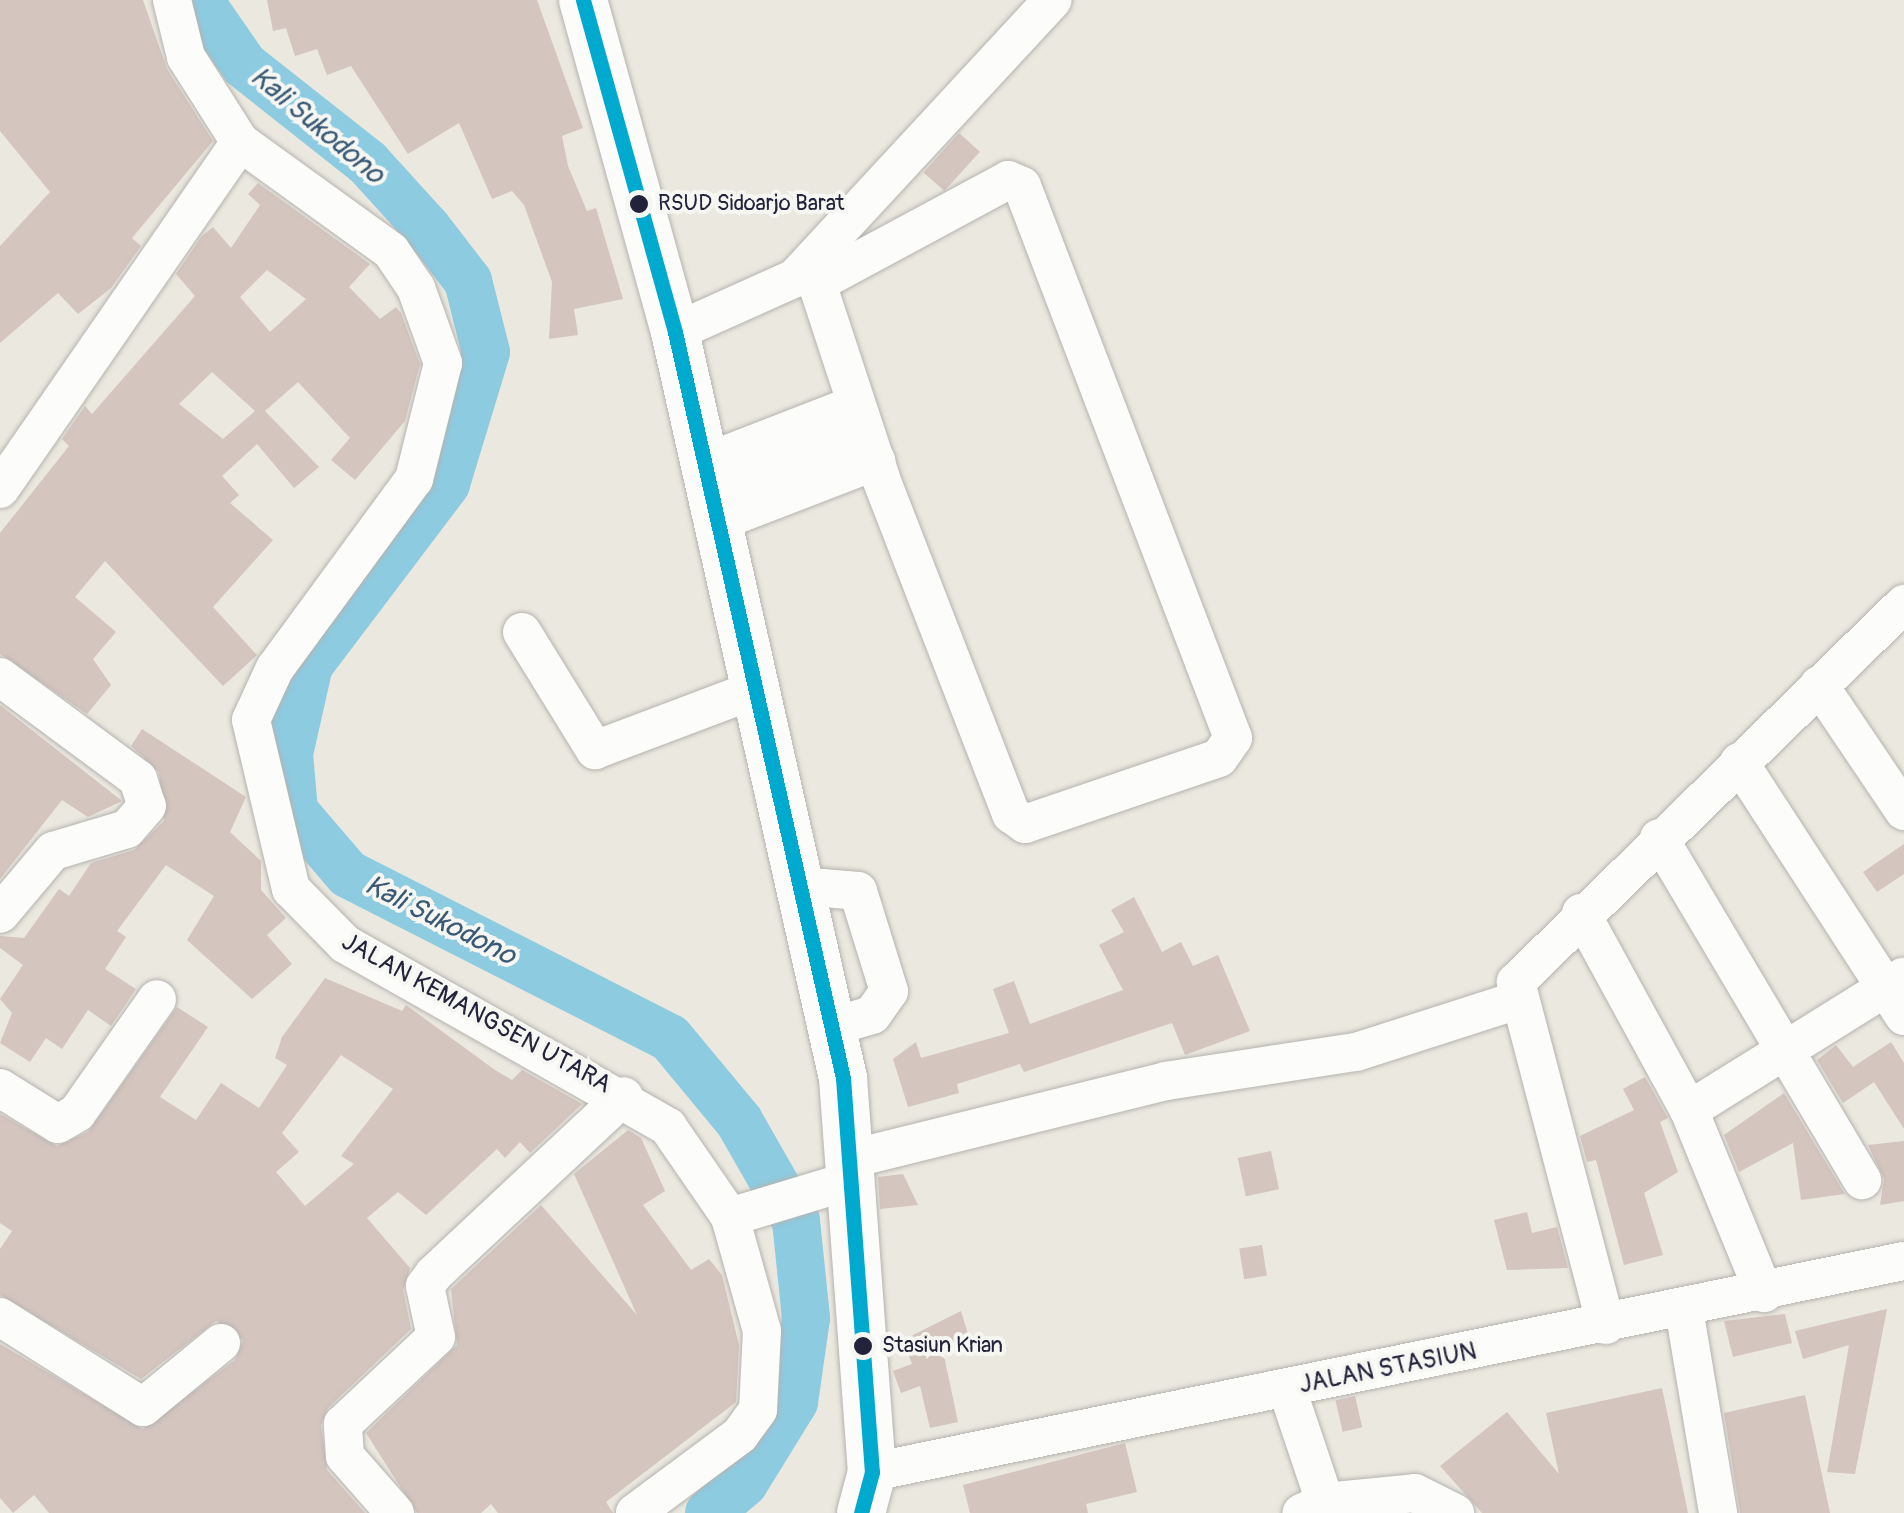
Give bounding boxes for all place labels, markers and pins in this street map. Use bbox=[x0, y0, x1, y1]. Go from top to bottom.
place label: RSUD Sidoarjo Barat bbox=[658, 191, 844, 217]
marker: RSUD Sidoarjo Barat bbox=[629, 194, 649, 214]
place label: Stasiun Krian bbox=[882, 1333, 1003, 1359]
marker: Stasiun Krian bbox=[853, 1336, 873, 1356]

